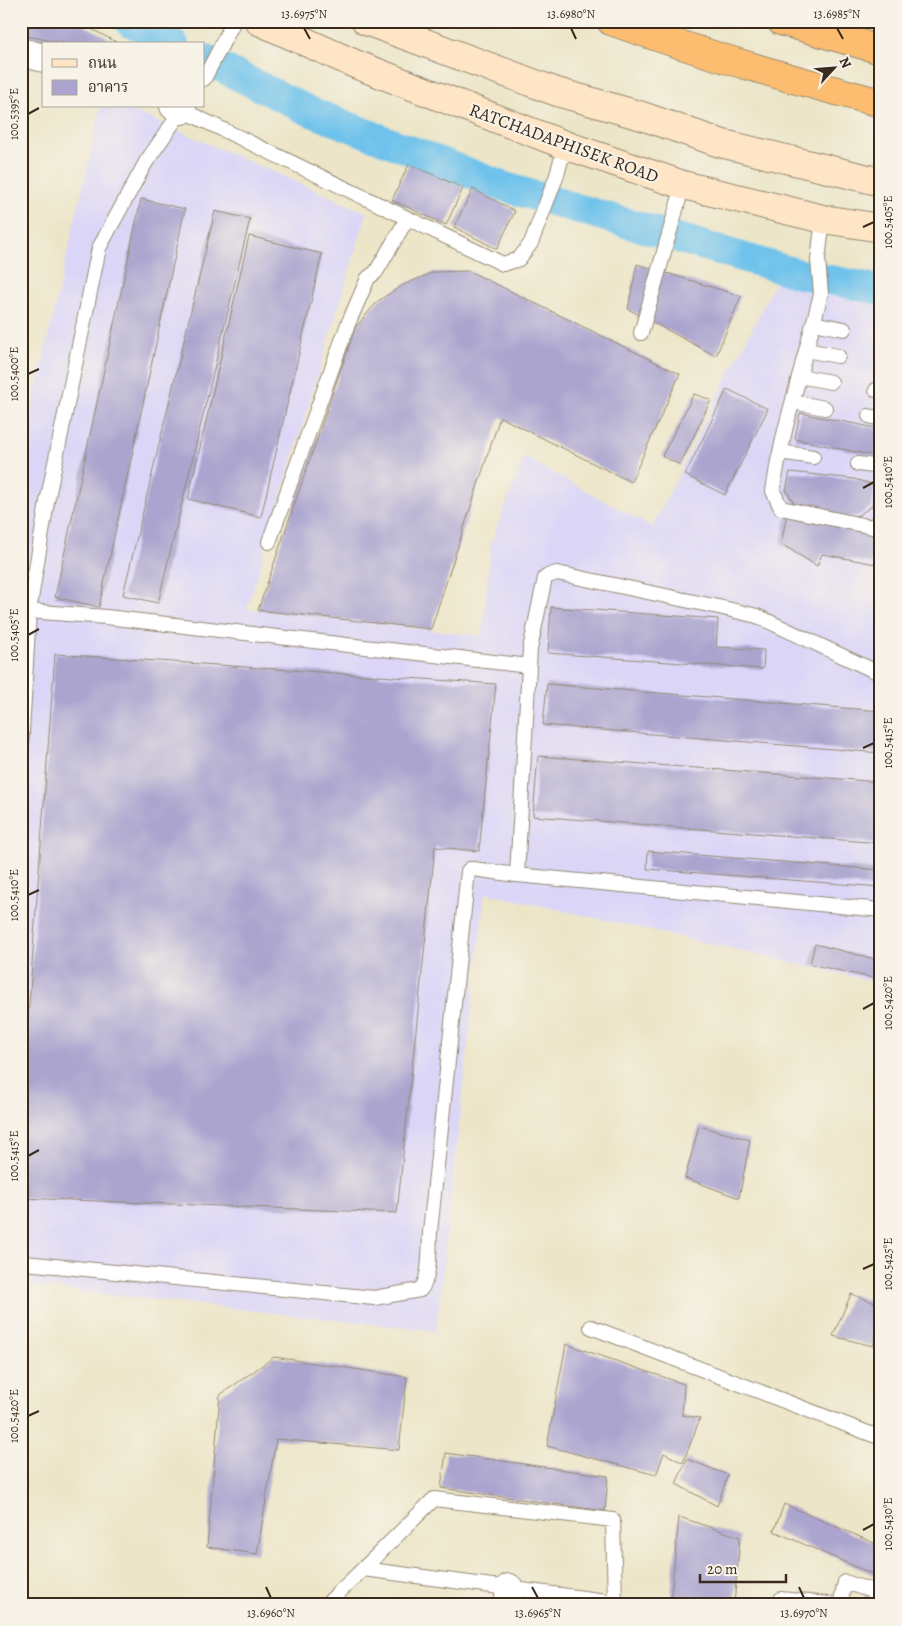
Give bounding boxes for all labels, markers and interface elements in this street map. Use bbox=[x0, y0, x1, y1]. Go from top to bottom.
text: 13.6975°N bbox=[281, 6, 327, 22]
text: 13.6980°N bbox=[547, 6, 595, 22]
text: 13.6985°N bbox=[814, 6, 861, 22]
legend bbox=[42, 42, 205, 108]
north arrow bbox=[810, 42, 860, 92]
text: ถนน bbox=[88, 53, 117, 73]
text: N bbox=[834, 54, 856, 71]
text: อาคาร bbox=[88, 77, 128, 97]
text: 100.5395°E bbox=[6, 88, 22, 140]
street label: RATCHADAPHISEK ROAD bbox=[466, 98, 662, 188]
text: 100.5405°E bbox=[880, 195, 896, 249]
text: 100.5400°E bbox=[6, 347, 22, 401]
text: 100.5410°E bbox=[880, 456, 896, 508]
text: 100.5405°E bbox=[6, 608, 22, 662]
text: 100.5415°E bbox=[880, 717, 896, 769]
text: 100.5410°E bbox=[6, 869, 22, 921]
text: 100.5420°E bbox=[880, 976, 896, 1030]
text: 100.5415°E bbox=[6, 1130, 22, 1182]
text: 100.5425°E bbox=[880, 1238, 896, 1290]
text: 100.5420°E bbox=[6, 1389, 22, 1443]
text: 100.5430°E bbox=[880, 1497, 896, 1551]
scale bar bbox=[700, 1551, 786, 1583]
text: 20 m bbox=[707, 1559, 738, 1579]
text: 13.6960°N bbox=[247, 1605, 295, 1621]
text: 13.6965°N bbox=[515, 1605, 562, 1621]
text: 13.6970°N bbox=[780, 1605, 828, 1621]

